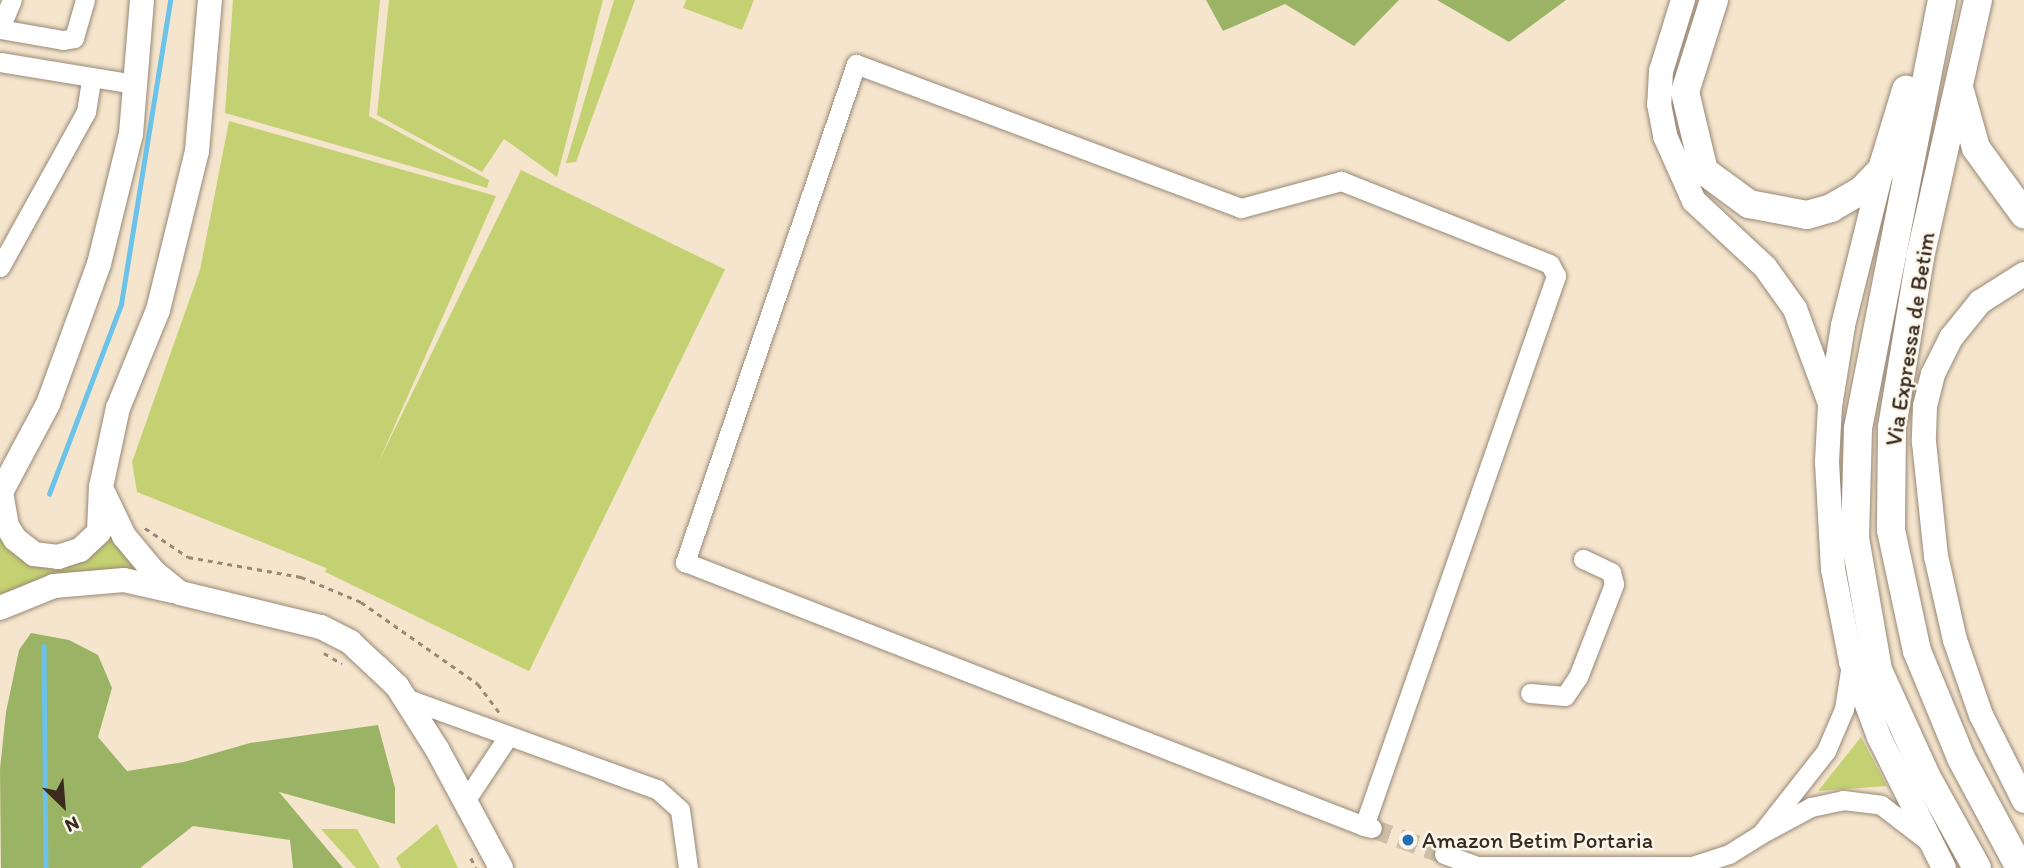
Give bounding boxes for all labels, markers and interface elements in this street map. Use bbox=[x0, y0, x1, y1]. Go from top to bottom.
street label: Via Expressa de Betim bbox=[1879, 230, 1941, 448]
north arrow bbox=[28, 770, 98, 840]
text: N bbox=[61, 811, 83, 838]
place label: Amazon Betim Portaria bbox=[1422, 826, 1653, 854]
marker: Amazon Betim Portaria bbox=[1400, 832, 1416, 848]

